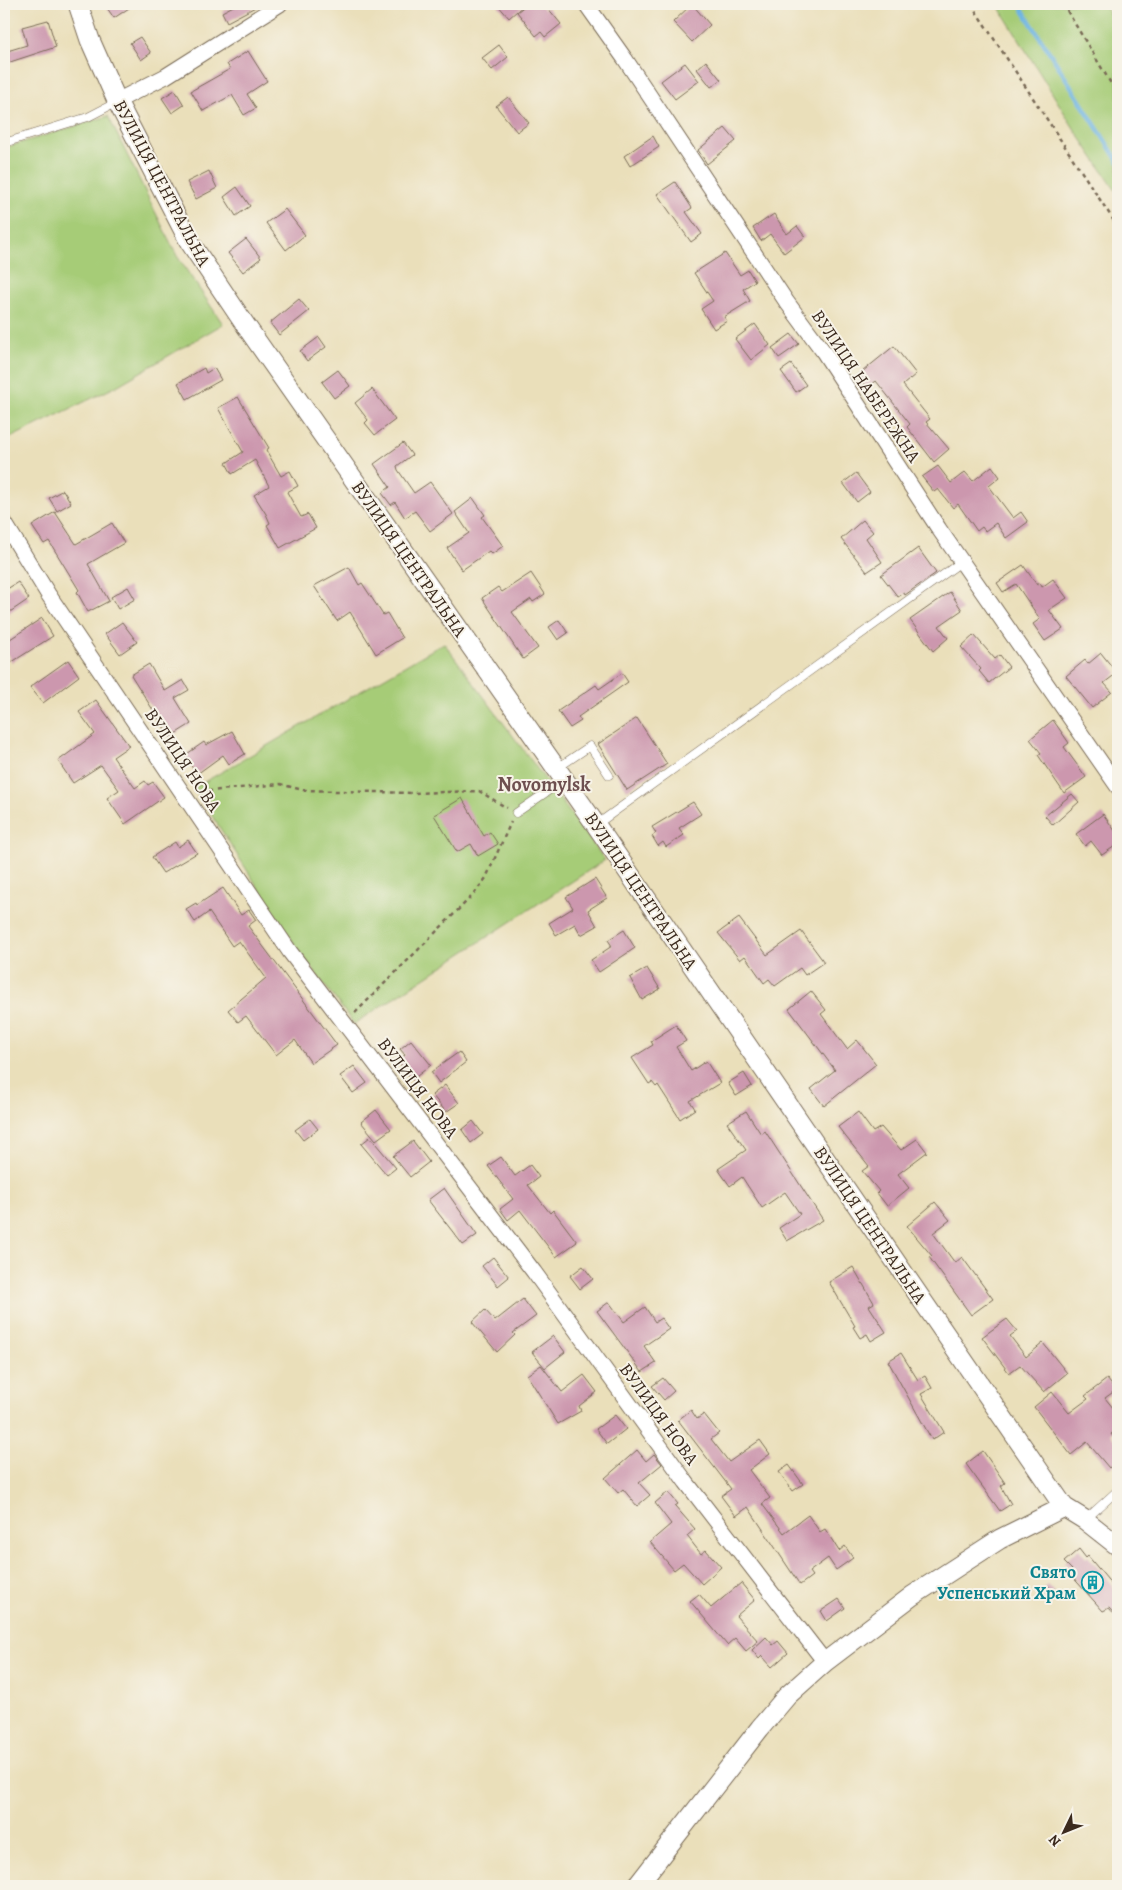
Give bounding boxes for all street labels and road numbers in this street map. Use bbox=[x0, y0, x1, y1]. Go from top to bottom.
street label: ВУЛИЦЯ ЦЕНТРАЛЬНА bbox=[108, 96, 216, 271]
street label: ВУЛИЦЯ НАБЕРЕЖНА bbox=[806, 305, 926, 467]
street label: ВУЛИЦЯ ЦЕНТРАЛЬНА bbox=[346, 476, 472, 642]
street label: ВУЛИЦЯ НОВА bbox=[139, 703, 227, 817]
street label: ВУЛИЦЯ ЦЕНТРАЛЬНА bbox=[579, 807, 703, 975]
street label: ВУЛИЦЯ НОВА bbox=[372, 1033, 464, 1144]
street label: ВУЛИЦЯ ЦЕНТРАЛЬНА bbox=[808, 1141, 932, 1309]
street label: ВУЛИЦЯ НОВА bbox=[614, 1358, 704, 1470]

